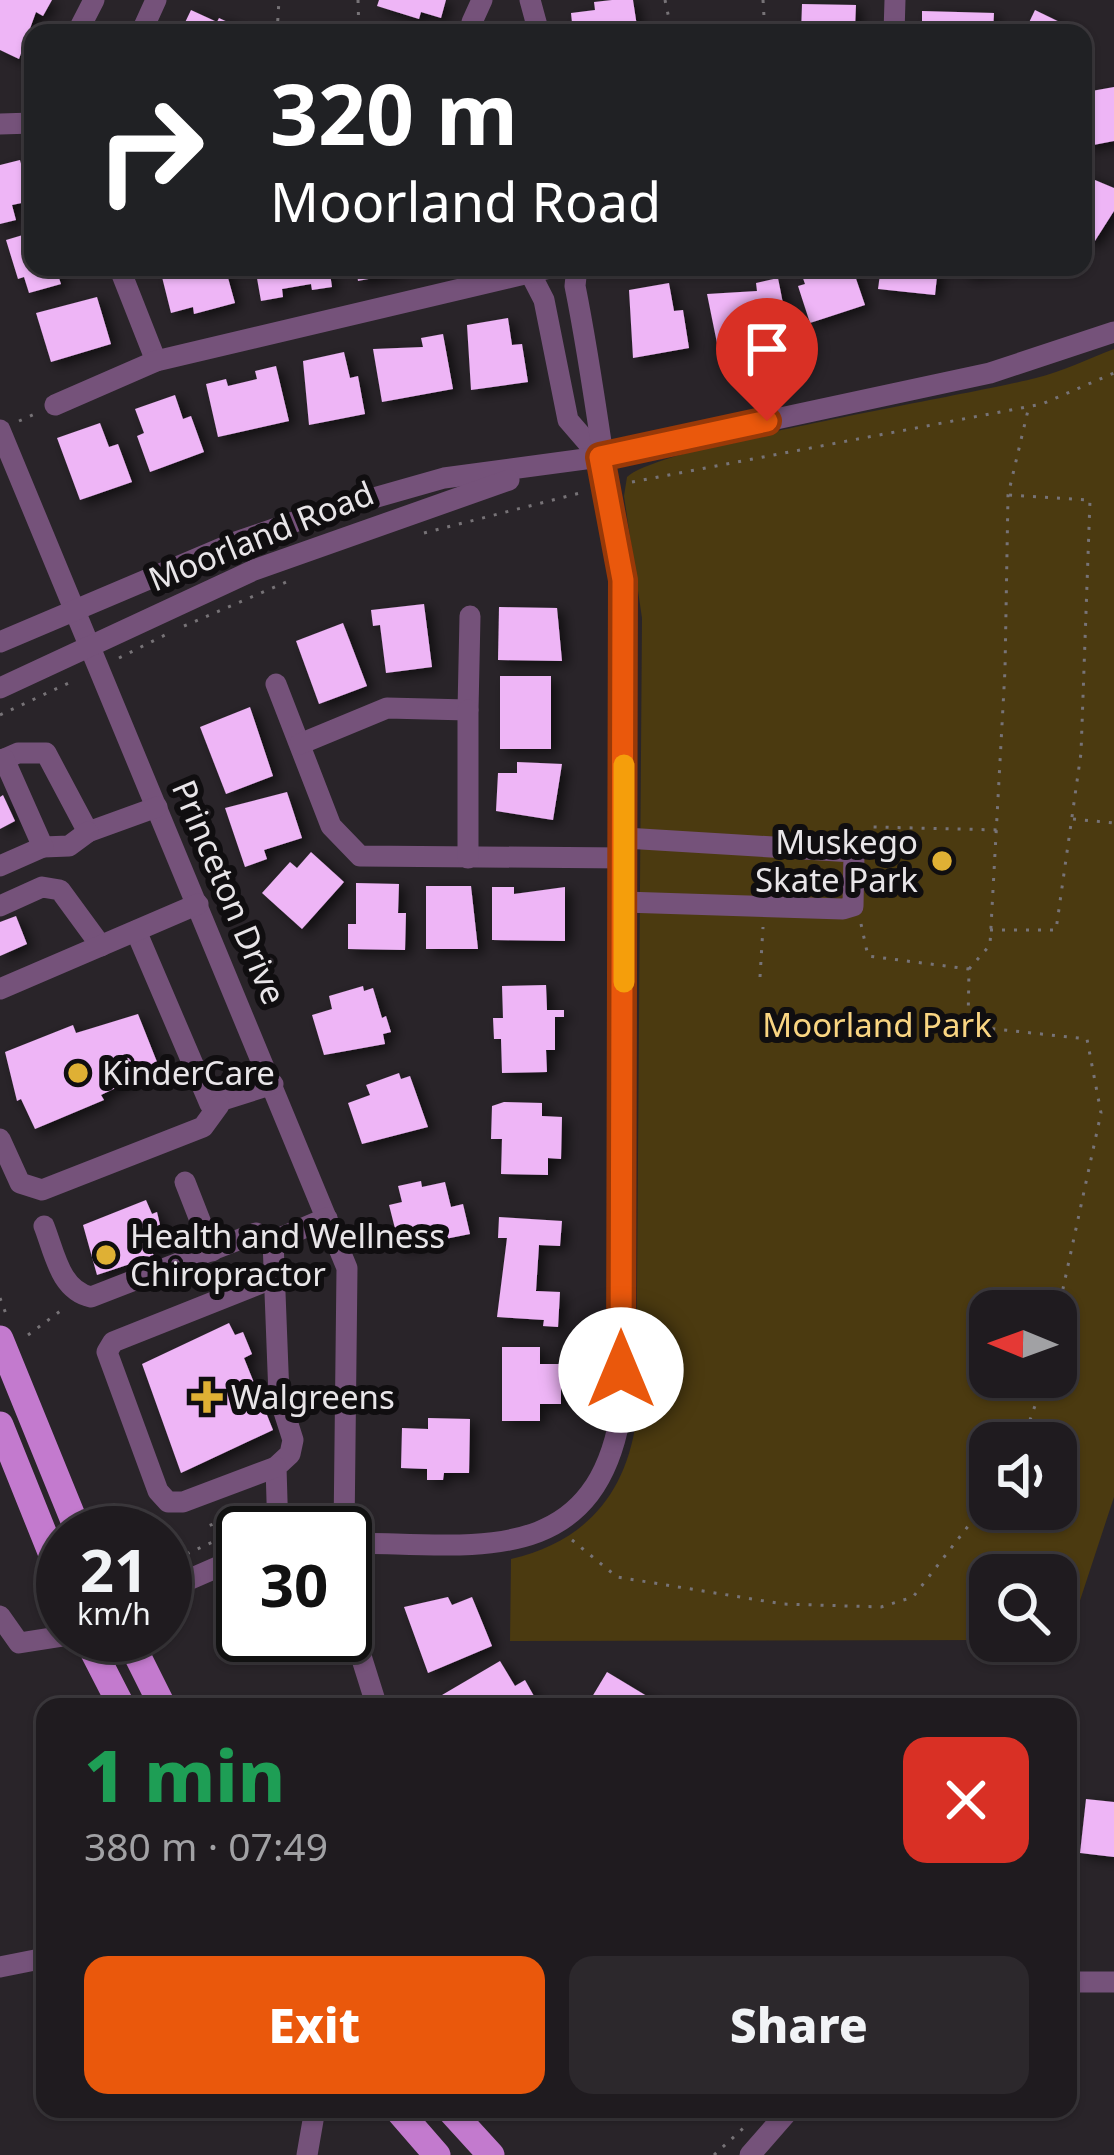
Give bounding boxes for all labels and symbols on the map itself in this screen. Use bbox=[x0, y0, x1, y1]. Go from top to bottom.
pin bbox=[716, 298, 818, 421]
street label: Moorland Road bbox=[142, 470, 380, 601]
street label: Princeton Drive bbox=[162, 773, 297, 1011]
place label: Muskego Skate Park bbox=[755, 819, 918, 902]
marker: Muskego Skate Park bbox=[929, 848, 955, 874]
park label: Moorland Park bbox=[762, 1002, 992, 1047]
place label: KinderCare bbox=[102, 1050, 275, 1095]
marker: KinderCare bbox=[65, 1060, 91, 1086]
place label: Health and Wellness Chiropractor bbox=[130, 1213, 445, 1296]
marker: Health and Wellness Chiropractor bbox=[93, 1242, 119, 1268]
north arrow bbox=[969, 1290, 1077, 1398]
position arrow bbox=[558, 1307, 684, 1433]
place label: Walgreens bbox=[231, 1374, 395, 1419]
marker: Walgreens bbox=[194, 1384, 220, 1410]
speed limit sign: 30 bbox=[216, 1506, 372, 1662]

